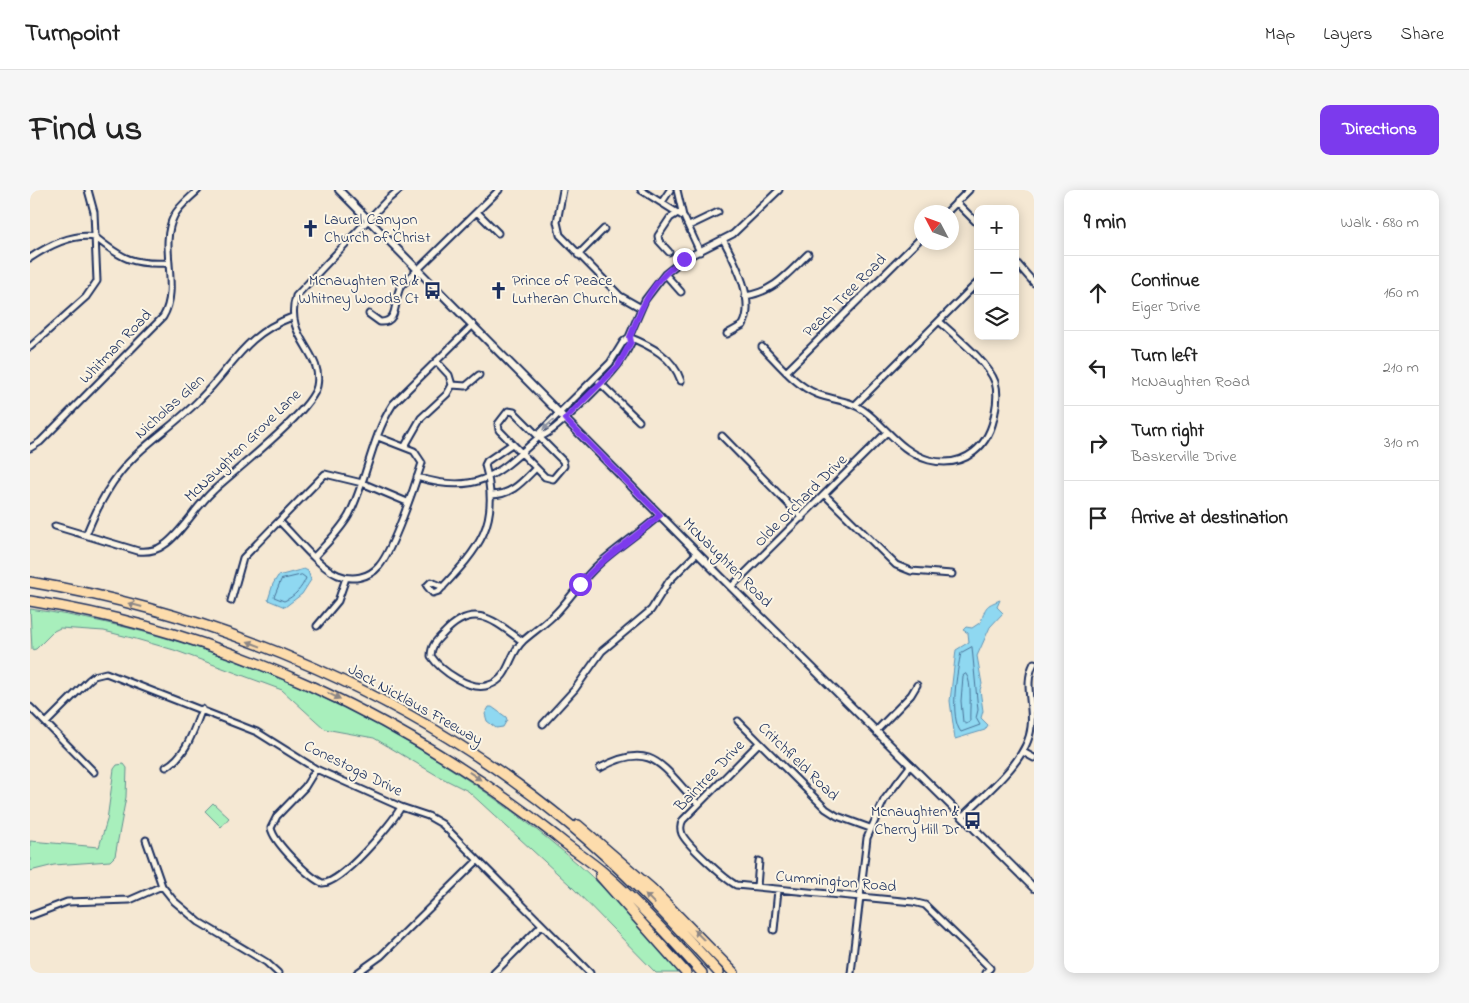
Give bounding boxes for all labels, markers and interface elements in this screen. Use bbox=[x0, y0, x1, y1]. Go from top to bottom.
text: Turnpoint bbox=[25, 17, 120, 52]
text: Map bbox=[1265, 22, 1295, 48]
text: Layers bbox=[1323, 22, 1373, 48]
text: Share bbox=[1401, 22, 1444, 48]
text: Find us bbox=[30, 105, 142, 156]
button: Directions bbox=[1320, 105, 1439, 155]
north arrow bbox=[914, 205, 959, 250]
map controls bbox=[974, 205, 1019, 340]
button: + bbox=[974, 205, 1019, 250]
place label: Laurel Canyon Church of Christ bbox=[324, 208, 431, 250]
text: 9 min bbox=[1084, 208, 1126, 238]
text: Walk · 680 m bbox=[1340, 211, 1419, 235]
church icon: Laurel Canyon Church of Christ bbox=[300, 219, 320, 239]
route end bbox=[673, 248, 696, 271]
street label: Peach Tree Road bbox=[798, 249, 892, 343]
button: − bbox=[974, 250, 1019, 295]
text: Continue bbox=[1131, 268, 1199, 295]
place label: Mcnaughten Rd & Whitney Woods Ct bbox=[298, 269, 420, 311]
place label: Prince of Peace Lutheran Church bbox=[512, 269, 618, 311]
icon: ahead bbox=[1084, 279, 1112, 307]
bus stop icon: Mcnaughten Rd & Whitney Woods Ct bbox=[423, 280, 443, 300]
church icon: Prince of Peace Lutheran Church bbox=[488, 280, 508, 300]
text: 160 m bbox=[1384, 281, 1419, 305]
button: layers bbox=[974, 295, 1019, 340]
text: Eiger Drive bbox=[1131, 295, 1200, 319]
street label: Whitman Road bbox=[74, 304, 158, 390]
text: Turn left bbox=[1131, 343, 1198, 370]
icon: left bbox=[1084, 354, 1112, 382]
text: 210 m bbox=[1383, 356, 1419, 380]
street label: Nicholas Glen bbox=[129, 369, 211, 445]
text: McNaughten Road bbox=[1131, 370, 1250, 394]
street label: McNaughten Grove Lane bbox=[179, 383, 308, 508]
text: Turn right bbox=[1131, 418, 1204, 445]
one-way arrow bbox=[542, 419, 554, 431]
icon: right bbox=[1084, 429, 1112, 457]
text: 310 m bbox=[1384, 431, 1419, 455]
text: Baskerville Drive bbox=[1131, 445, 1237, 469]
street label: Olde Orchard Drive bbox=[749, 448, 854, 553]
icon: arrive bbox=[1084, 504, 1112, 532]
text: Arrive at destination bbox=[1131, 505, 1288, 532]
street label: McNaughten Road bbox=[677, 513, 777, 613]
route start bbox=[569, 573, 592, 596]
one-way arrow bbox=[128, 601, 143, 609]
one-way arrow bbox=[247, 639, 261, 647]
street label: Jack Nicklaus Freeway bbox=[343, 658, 487, 752]
one-way arrow bbox=[327, 692, 341, 700]
street label: Critchfield Road bbox=[752, 717, 844, 807]
street label: Baintree Drive bbox=[669, 734, 751, 818]
street label: Conestoga Drive bbox=[300, 735, 407, 804]
one-way arrow bbox=[468, 771, 482, 781]
place label: Mcnaughten & Cherry Hill Dr bbox=[871, 800, 960, 842]
bus stop icon: Mcnaughten & Cherry Hill Dr bbox=[963, 811, 983, 831]
street label: Cummington Road bbox=[775, 865, 897, 899]
one-way arrow bbox=[644, 893, 656, 905]
one-way arrow bbox=[693, 930, 705, 942]

